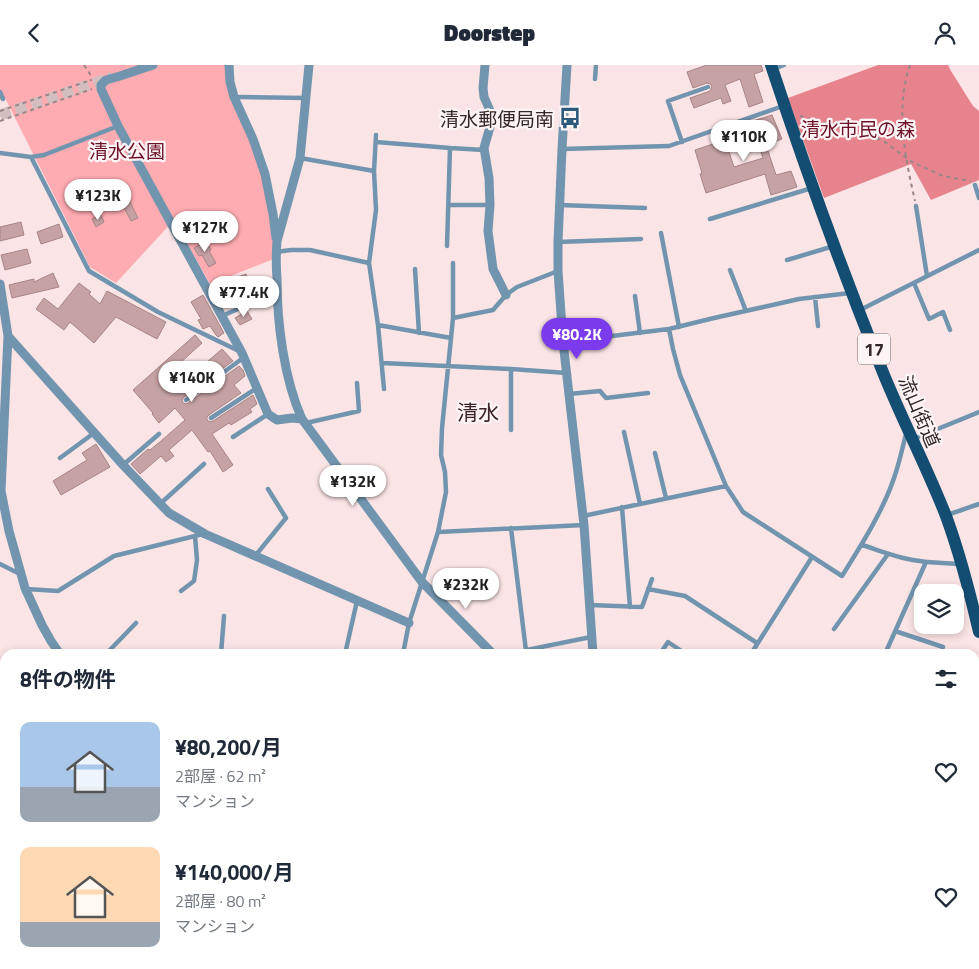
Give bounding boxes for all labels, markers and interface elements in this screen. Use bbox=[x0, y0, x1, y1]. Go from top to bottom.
text: Doorstep bbox=[444, 16, 535, 50]
icon: back bbox=[20, 19, 48, 47]
icon: person bbox=[931, 19, 959, 47]
place label: 清水郵便局南 bbox=[440, 104, 554, 133]
bus stop icon: 清水郵便局南 bbox=[557, 105, 583, 131]
park label: 清水市民の森 bbox=[801, 114, 915, 143]
pin: ¥110K bbox=[709, 119, 779, 162]
text: ¥110K bbox=[721, 124, 767, 148]
park label: 清水公園 bbox=[89, 136, 165, 165]
pin: ¥123K bbox=[63, 179, 133, 221]
text: ¥123K bbox=[75, 183, 121, 207]
pin: ¥127K bbox=[170, 211, 240, 253]
text: ¥127K bbox=[182, 215, 228, 239]
pin: ¥77.4K bbox=[203, 275, 285, 318]
text: ¥77.4K bbox=[219, 280, 269, 304]
pin: ¥80.2K bbox=[536, 317, 618, 360]
text: ¥80.2K bbox=[552, 322, 602, 346]
road number: 17 bbox=[858, 333, 890, 365]
pin: ¥140K bbox=[157, 361, 227, 403]
text: ¥140K bbox=[169, 365, 215, 389]
street label: 流山街道 bbox=[892, 370, 948, 452]
district label: 清水 bbox=[457, 396, 499, 428]
pin: ¥132K bbox=[318, 465, 388, 507]
text: ¥132K bbox=[330, 469, 376, 493]
pin: ¥232K bbox=[431, 567, 501, 610]
text: ¥232K bbox=[443, 572, 489, 596]
map controls bbox=[914, 584, 964, 634]
button: layers bbox=[914, 584, 964, 634]
text: 8件の物件 bbox=[20, 663, 116, 695]
icon: filters bbox=[932, 665, 960, 693]
text: ¥80,200/月 bbox=[175, 731, 282, 763]
icon: home bbox=[60, 742, 120, 802]
icon: heart bbox=[932, 758, 960, 786]
text: 2部屋 · 62 m² bbox=[175, 764, 266, 788]
text: マンション bbox=[175, 789, 255, 813]
text: ¥140,000/月 bbox=[175, 856, 294, 888]
icon: home bbox=[60, 867, 120, 927]
icon: heart bbox=[932, 883, 960, 911]
text: 2部屋 · 80 m² bbox=[175, 889, 266, 913]
text: マンション bbox=[175, 914, 255, 938]

